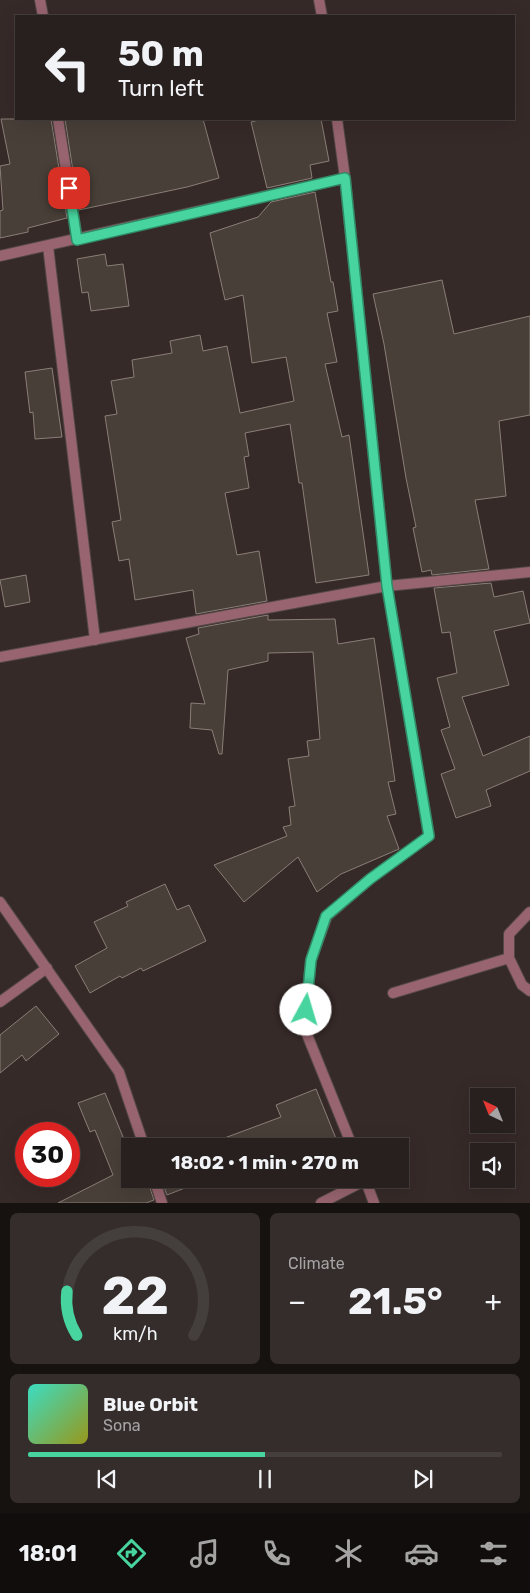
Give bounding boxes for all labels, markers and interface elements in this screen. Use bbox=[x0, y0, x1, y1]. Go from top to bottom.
text: 50 m bbox=[118, 33, 204, 75]
icon: left bbox=[35, 35, 100, 100]
text: Turn left bbox=[118, 75, 204, 102]
pin bbox=[48, 167, 90, 209]
icon: arrive bbox=[55, 174, 83, 202]
position arrow bbox=[279, 983, 331, 1035]
north arrow bbox=[470, 1088, 515, 1132]
map controls bbox=[470, 1088, 515, 1188]
speed limit sign: 30 bbox=[15, 1122, 80, 1187]
button: sound bbox=[470, 1143, 515, 1188]
text: 18:02 · 1 min · 270 m bbox=[171, 1151, 359, 1174]
text: Climate bbox=[288, 1254, 345, 1273]
text: 22 bbox=[101, 1265, 169, 1327]
text: 21.5° bbox=[348, 1278, 443, 1324]
text: − bbox=[288, 1285, 306, 1318]
text: + bbox=[485, 1285, 502, 1318]
text: km/h bbox=[113, 1323, 157, 1344]
text: Blue Orbit bbox=[103, 1393, 198, 1416]
text: Sona bbox=[103, 1416, 141, 1435]
icon: previous bbox=[93, 1465, 121, 1493]
icon: pause bbox=[251, 1465, 279, 1493]
icon: next bbox=[409, 1465, 437, 1493]
icon: directions bbox=[114, 1536, 149, 1571]
icon: music bbox=[187, 1536, 222, 1571]
icon: phone bbox=[259, 1536, 294, 1571]
icon: climate bbox=[331, 1536, 366, 1571]
icon: car bbox=[404, 1536, 439, 1571]
icon: filters bbox=[476, 1536, 511, 1571]
text: 18:01 bbox=[19, 1540, 77, 1567]

